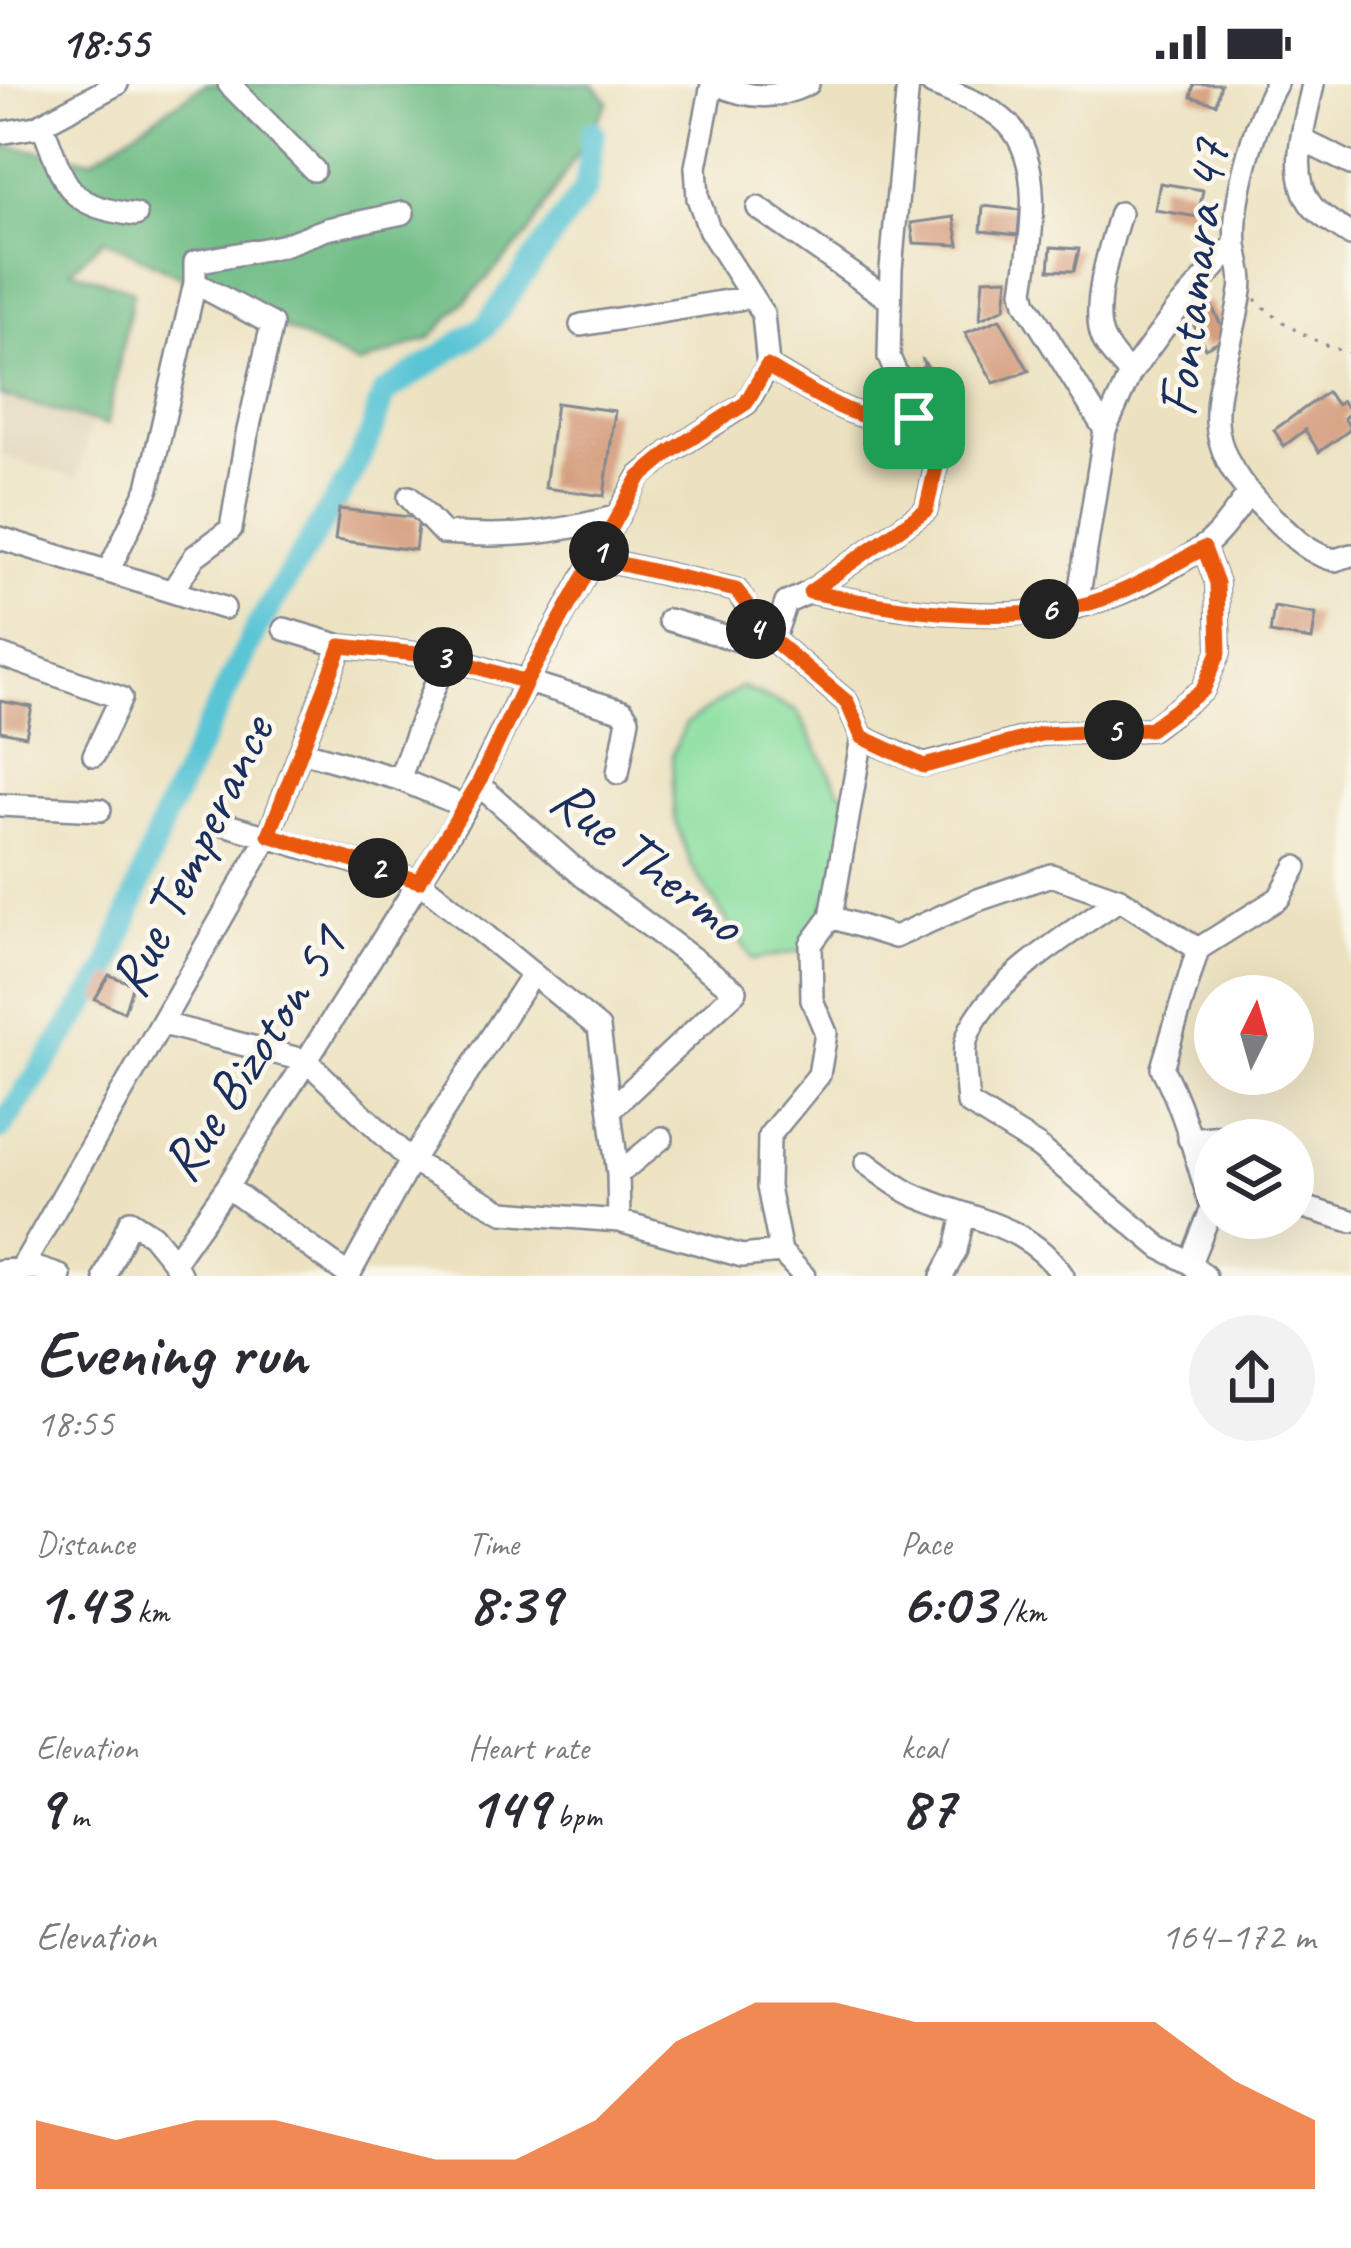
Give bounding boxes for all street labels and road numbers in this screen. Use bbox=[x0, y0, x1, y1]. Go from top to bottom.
street label: Fontamara 47 bbox=[1140, 132, 1246, 420]
street label: Rue Temperance bbox=[92, 701, 291, 1008]
street label: Rue Thermo bbox=[537, 762, 761, 960]
street label: Rue Bizoton 51 bbox=[144, 909, 364, 1194]

